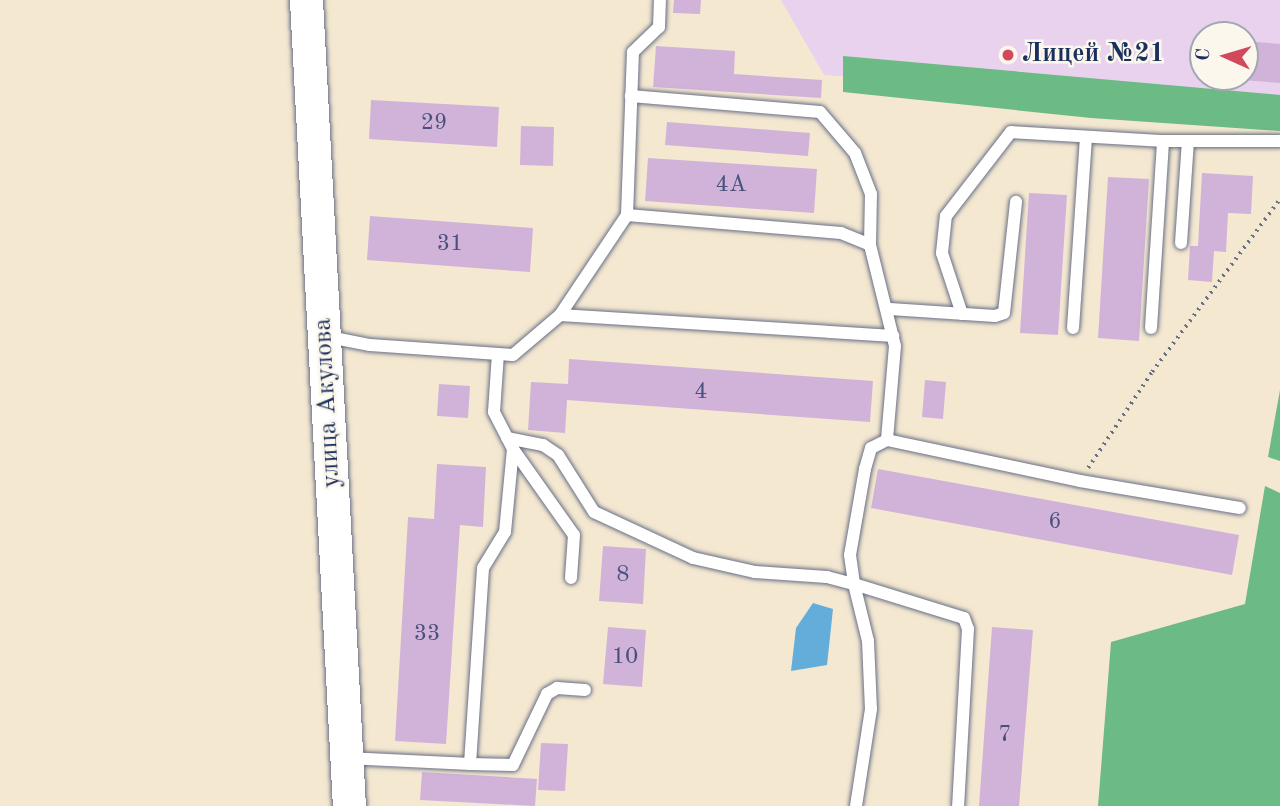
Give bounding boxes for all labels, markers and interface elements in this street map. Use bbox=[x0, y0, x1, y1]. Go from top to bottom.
north arrow bbox=[1189, 21, 1259, 91]
place label: Лицей №21 bbox=[1022, 39, 1165, 71]
marker: Лицей №21 bbox=[1000, 47, 1016, 63]
text: С bbox=[1195, 48, 1214, 62]
house number: 29 bbox=[421, 109, 447, 137]
house number: 4А bbox=[716, 171, 746, 199]
house number: 31 bbox=[437, 230, 463, 258]
street label: улица Акулова bbox=[308, 317, 348, 489]
house number: 4 bbox=[694, 378, 708, 406]
house number: 6 bbox=[1048, 508, 1062, 536]
house number: 8 bbox=[616, 561, 630, 589]
house number: 33 bbox=[414, 620, 440, 648]
house number: 10 bbox=[612, 643, 638, 671]
house number: 7 bbox=[998, 721, 1012, 749]

